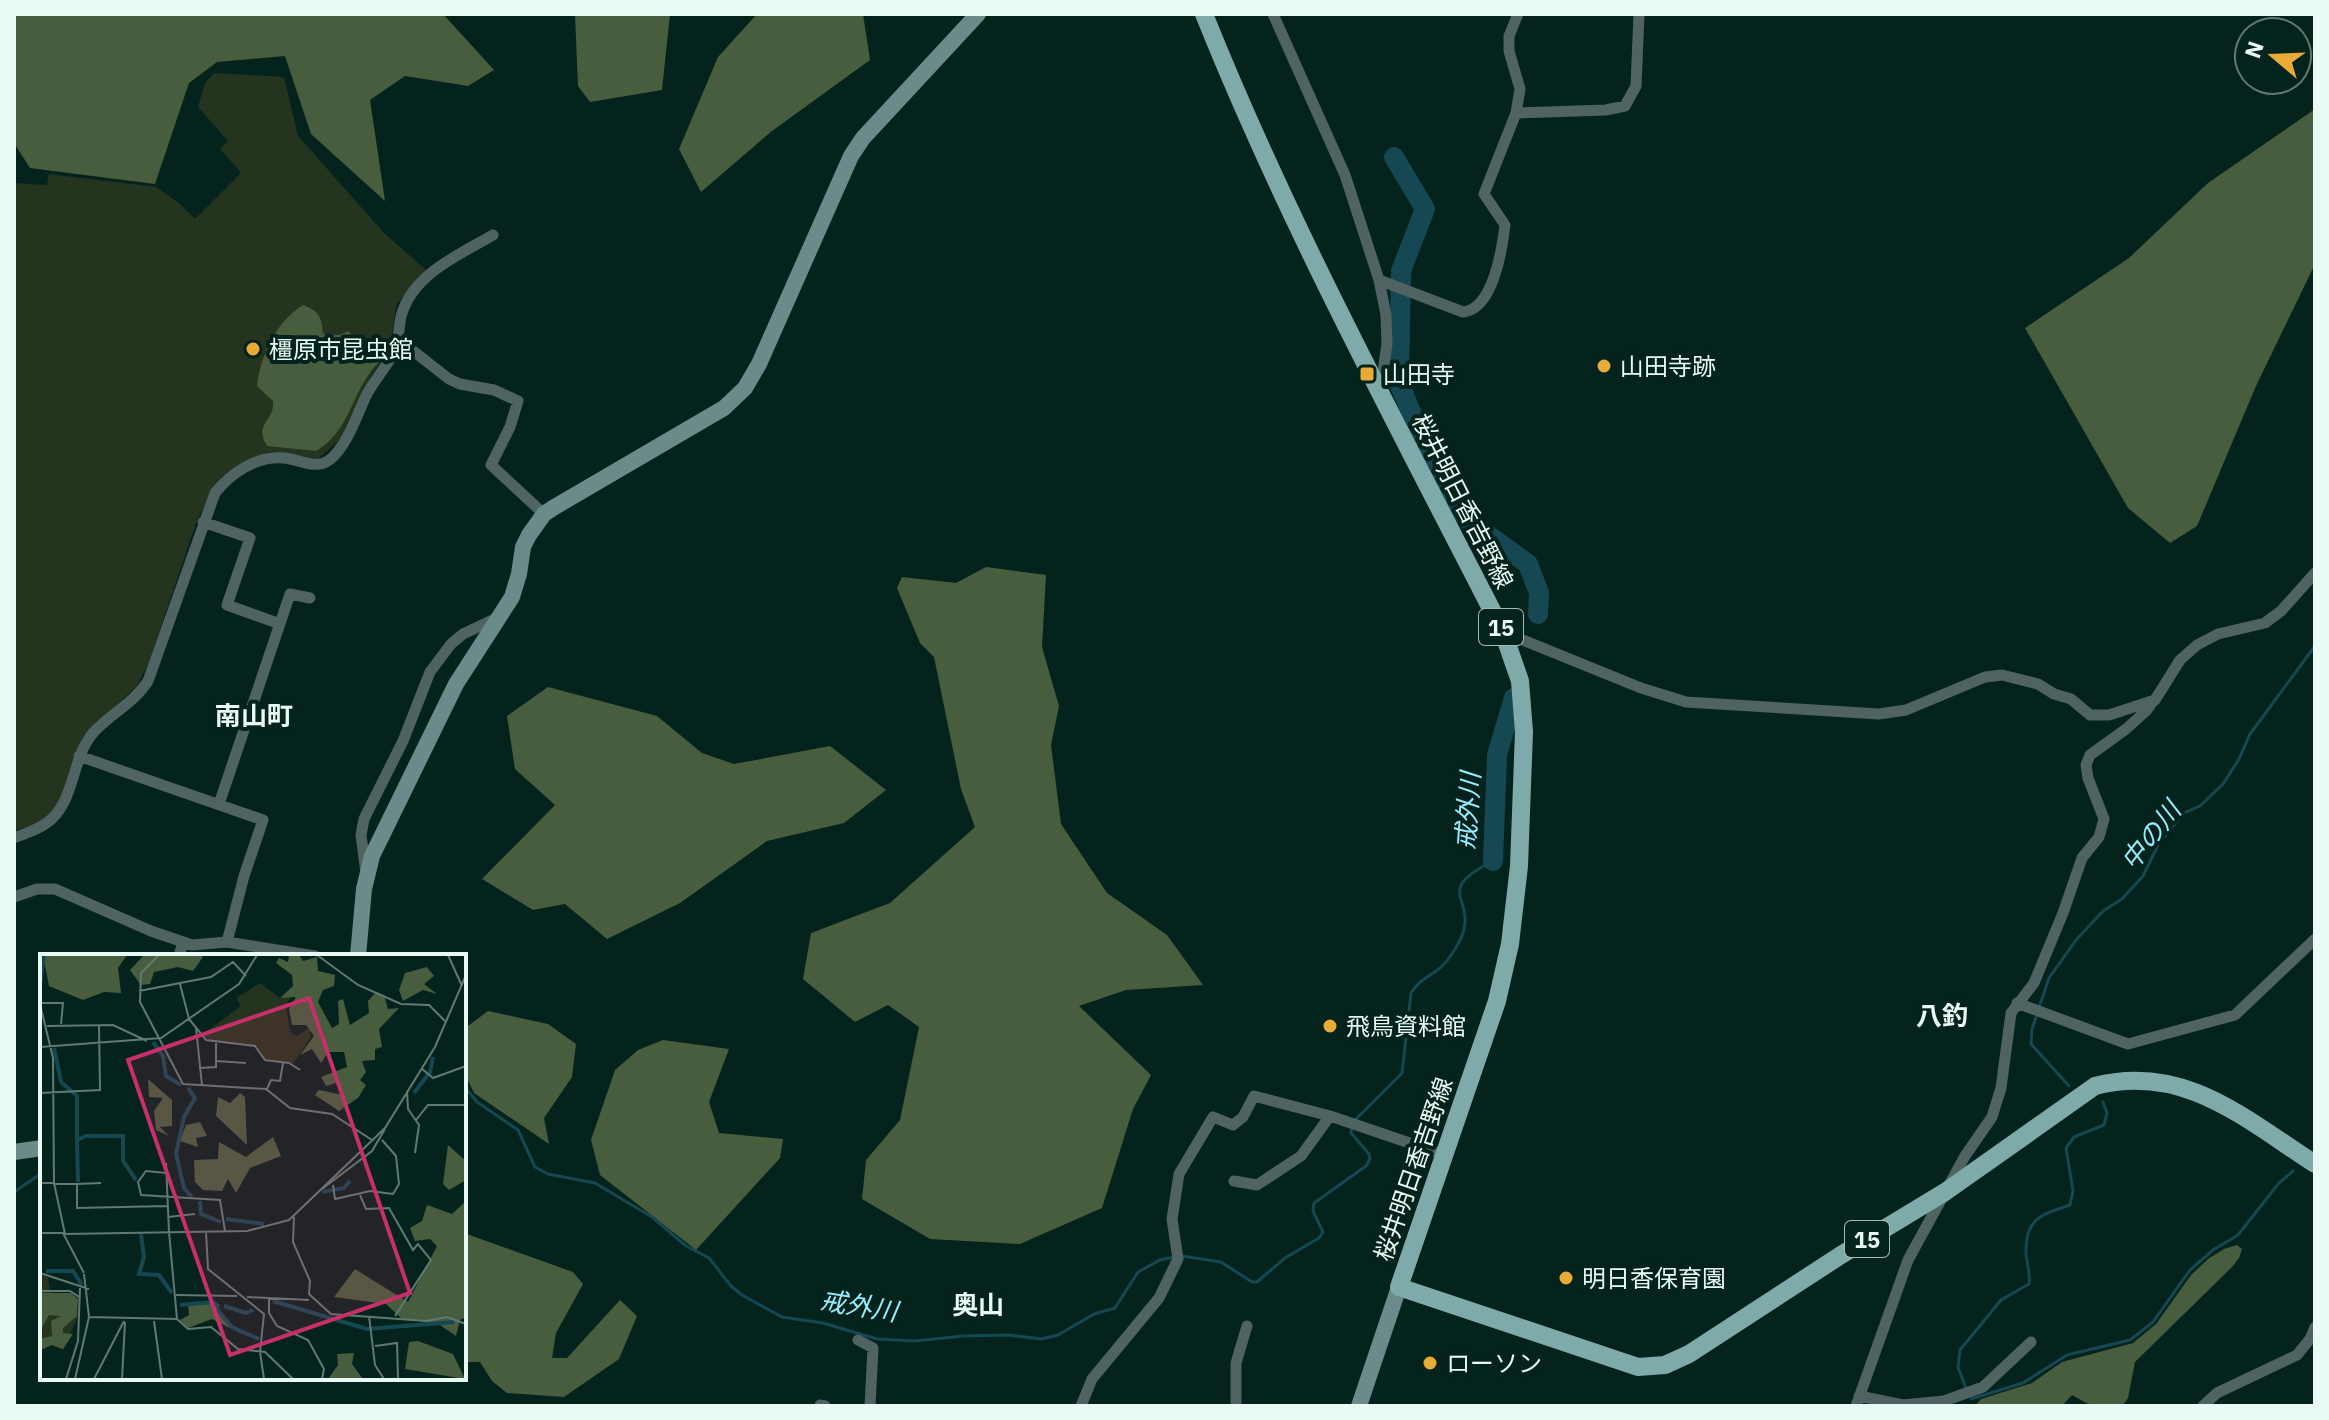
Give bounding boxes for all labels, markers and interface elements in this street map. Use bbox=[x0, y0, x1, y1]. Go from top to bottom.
north arrow bbox=[2233, 16, 2313, 96]
text: N bbox=[2237, 37, 2270, 62]
place label: 橿原市昆虫館 bbox=[269, 333, 413, 365]
marker: 橿原市昆虫館 bbox=[244, 340, 262, 358]
place label: 山田寺跡 bbox=[1620, 350, 1716, 382]
marker: 山田寺跡 bbox=[1595, 357, 1613, 375]
place label: 山田寺 bbox=[1383, 358, 1455, 390]
marker: 山田寺 bbox=[1358, 365, 1376, 383]
street label: 桜井明日香吉野線 bbox=[1405, 408, 1521, 594]
road number: 15 bbox=[1479, 609, 1523, 645]
district label: 南山町 bbox=[215, 698, 293, 732]
water label: 戒外川 bbox=[1447, 768, 1487, 851]
water label: 中の川 bbox=[2113, 791, 2189, 876]
inset map bbox=[40, 954, 466, 1380]
district label: 八釣 bbox=[1916, 998, 1968, 1032]
place label: 飛鳥資料館 bbox=[1346, 1010, 1466, 1042]
marker: 飛鳥資料館 bbox=[1321, 1017, 1339, 1035]
street label: 桜井明日香吉野線 bbox=[1367, 1073, 1459, 1265]
road number: 15 bbox=[1845, 1221, 1889, 1257]
place label: 明日香保育園 bbox=[1582, 1262, 1726, 1294]
marker: 明日香保育園 bbox=[1557, 1269, 1575, 1287]
water label: 戒外川 bbox=[818, 1282, 903, 1328]
district label: 奥山 bbox=[952, 1287, 1004, 1321]
place label: ローソン bbox=[1446, 1347, 1542, 1379]
marker: ローソン bbox=[1421, 1354, 1439, 1372]

